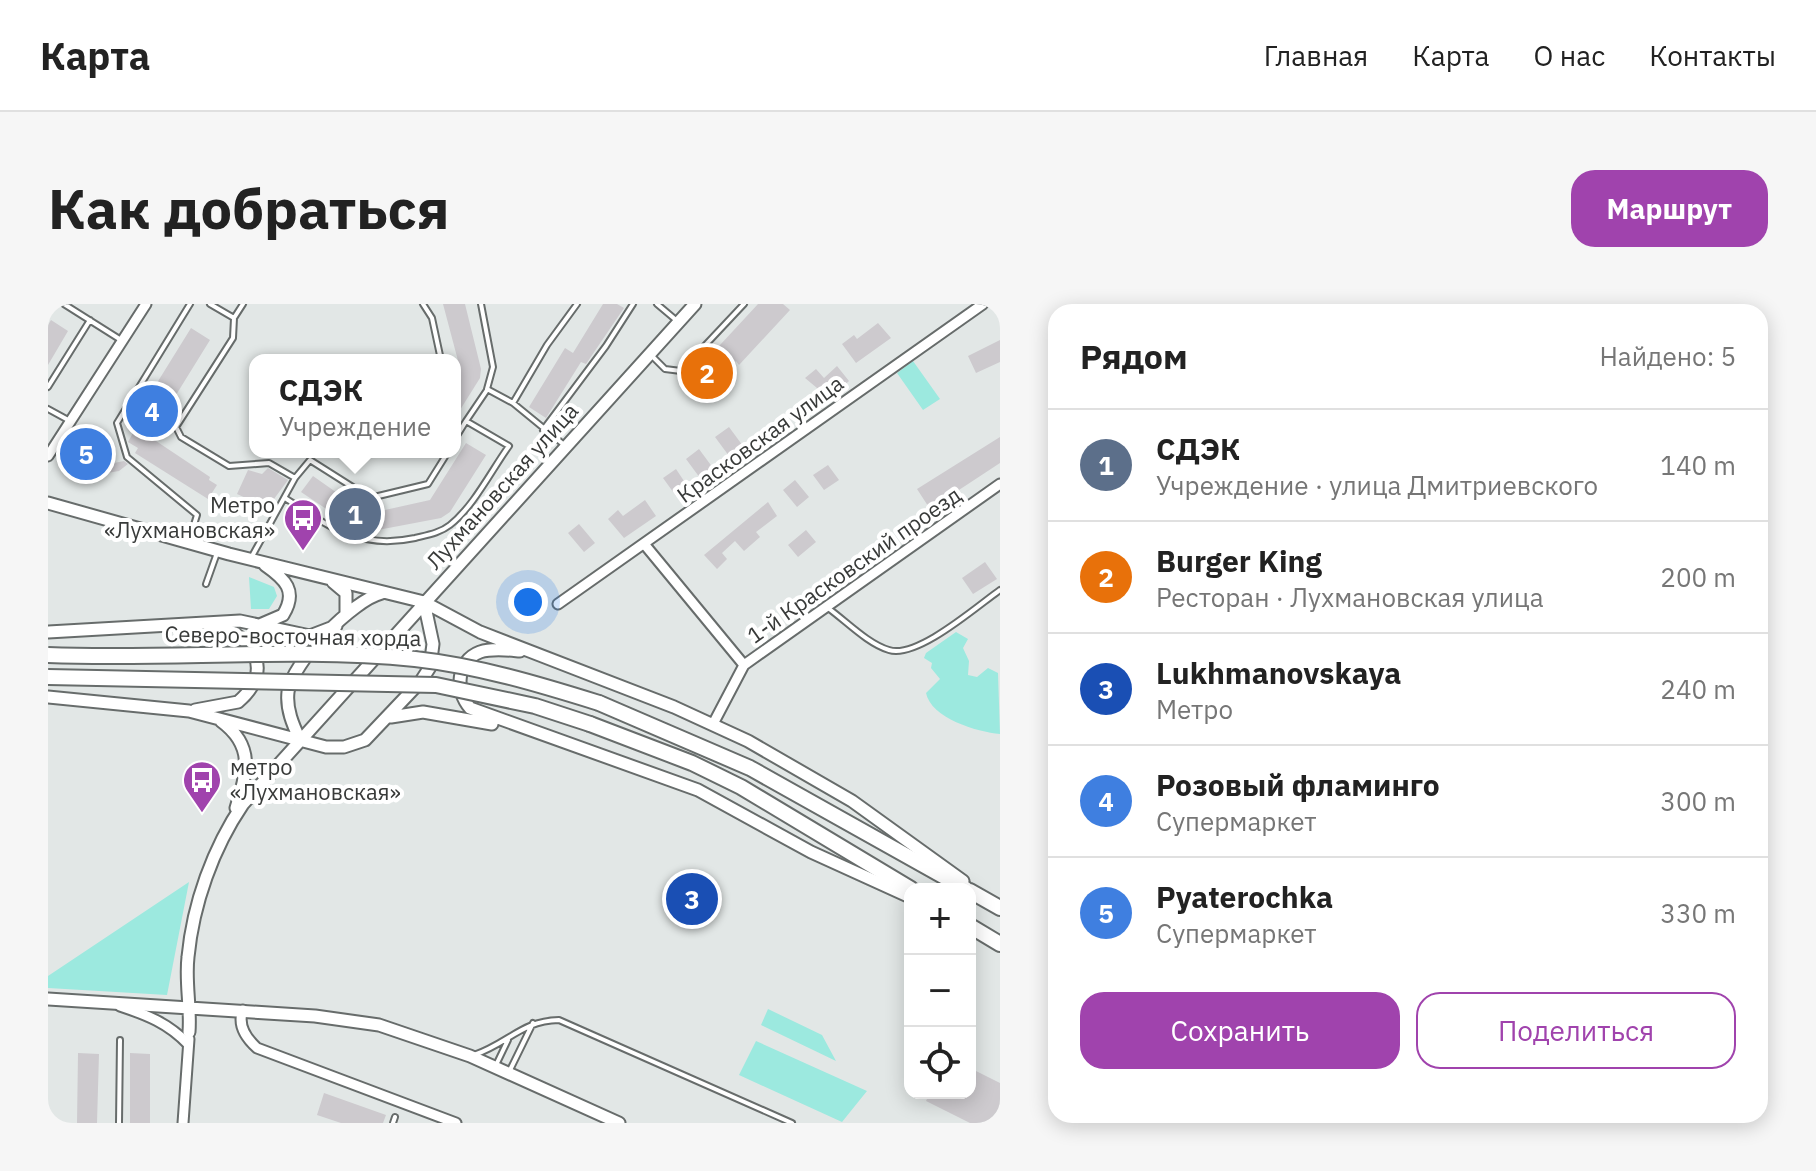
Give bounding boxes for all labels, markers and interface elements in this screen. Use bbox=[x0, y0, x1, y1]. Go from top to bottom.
text: Карта bbox=[40, 31, 150, 80]
text: Главная bbox=[1264, 37, 1368, 74]
text: Карта bbox=[1412, 37, 1489, 74]
text: О нас bbox=[1533, 37, 1605, 74]
text: Контакты bbox=[1649, 37, 1776, 74]
button: Маршрут bbox=[1571, 170, 1768, 247]
text: Как добраться bbox=[48, 172, 449, 244]
text: Рядом bbox=[1080, 334, 1188, 378]
text: Найдено: 5 bbox=[1599, 339, 1736, 373]
pin: 2 bbox=[681, 343, 733, 403]
popup bbox=[249, 354, 461, 458]
street label: Красковская улица bbox=[671, 368, 849, 509]
text: СДЭК bbox=[279, 370, 363, 409]
pin: 4 bbox=[126, 381, 178, 441]
street label: Лухмановская улица bbox=[419, 396, 584, 575]
text: Учреждение bbox=[279, 409, 431, 443]
pin: 5 bbox=[60, 424, 112, 484]
text: СДЭК bbox=[1156, 429, 1240, 468]
text: 1 bbox=[1098, 448, 1114, 482]
text: 140 m bbox=[1660, 448, 1736, 482]
text: Учреждение · улица Дмитриевского bbox=[1156, 468, 1598, 502]
street label: 1-й Красковский проезд bbox=[741, 480, 966, 650]
pin: 1 bbox=[329, 484, 381, 544]
place label: Метро «Лухмановская» bbox=[104, 490, 275, 544]
bus stop icon: Метро «Лухмановская» bbox=[282, 497, 324, 552]
text: Burger King bbox=[1156, 541, 1322, 580]
text: 2 bbox=[1098, 560, 1114, 594]
text: 200 m bbox=[1660, 560, 1736, 594]
text: Ресторан · Лухмановская улица bbox=[1156, 580, 1544, 614]
your location bbox=[508, 582, 548, 622]
street label: Северо-восточная хорда bbox=[164, 619, 422, 652]
text: Lukhmanovskaya bbox=[1156, 653, 1401, 692]
text: 3 bbox=[1098, 672, 1114, 706]
text: 240 m bbox=[1660, 672, 1736, 706]
text: Метро bbox=[1156, 692, 1233, 726]
place label: метро «Лухмановская» bbox=[230, 752, 401, 806]
bus stop icon: метро «Лухмановская» bbox=[181, 759, 223, 814]
text: Розовый фламинго bbox=[1156, 765, 1440, 804]
text: 4 bbox=[1098, 784, 1114, 818]
text: 300 m bbox=[1660, 784, 1736, 818]
text: Супермаркет bbox=[1156, 804, 1317, 838]
pin: 3 bbox=[666, 869, 718, 929]
text: Pyaterochka bbox=[1156, 877, 1333, 916]
map controls bbox=[904, 883, 976, 1099]
button: + bbox=[904, 883, 976, 955]
text: 5 bbox=[1098, 896, 1114, 930]
text: 330 m bbox=[1660, 896, 1736, 930]
text: Супермаркет bbox=[1156, 916, 1317, 950]
button: − bbox=[904, 955, 976, 1027]
button: Сохранить bbox=[1080, 992, 1400, 1069]
button: Поделиться bbox=[1416, 992, 1736, 1069]
button: locate bbox=[904, 1027, 976, 1099]

